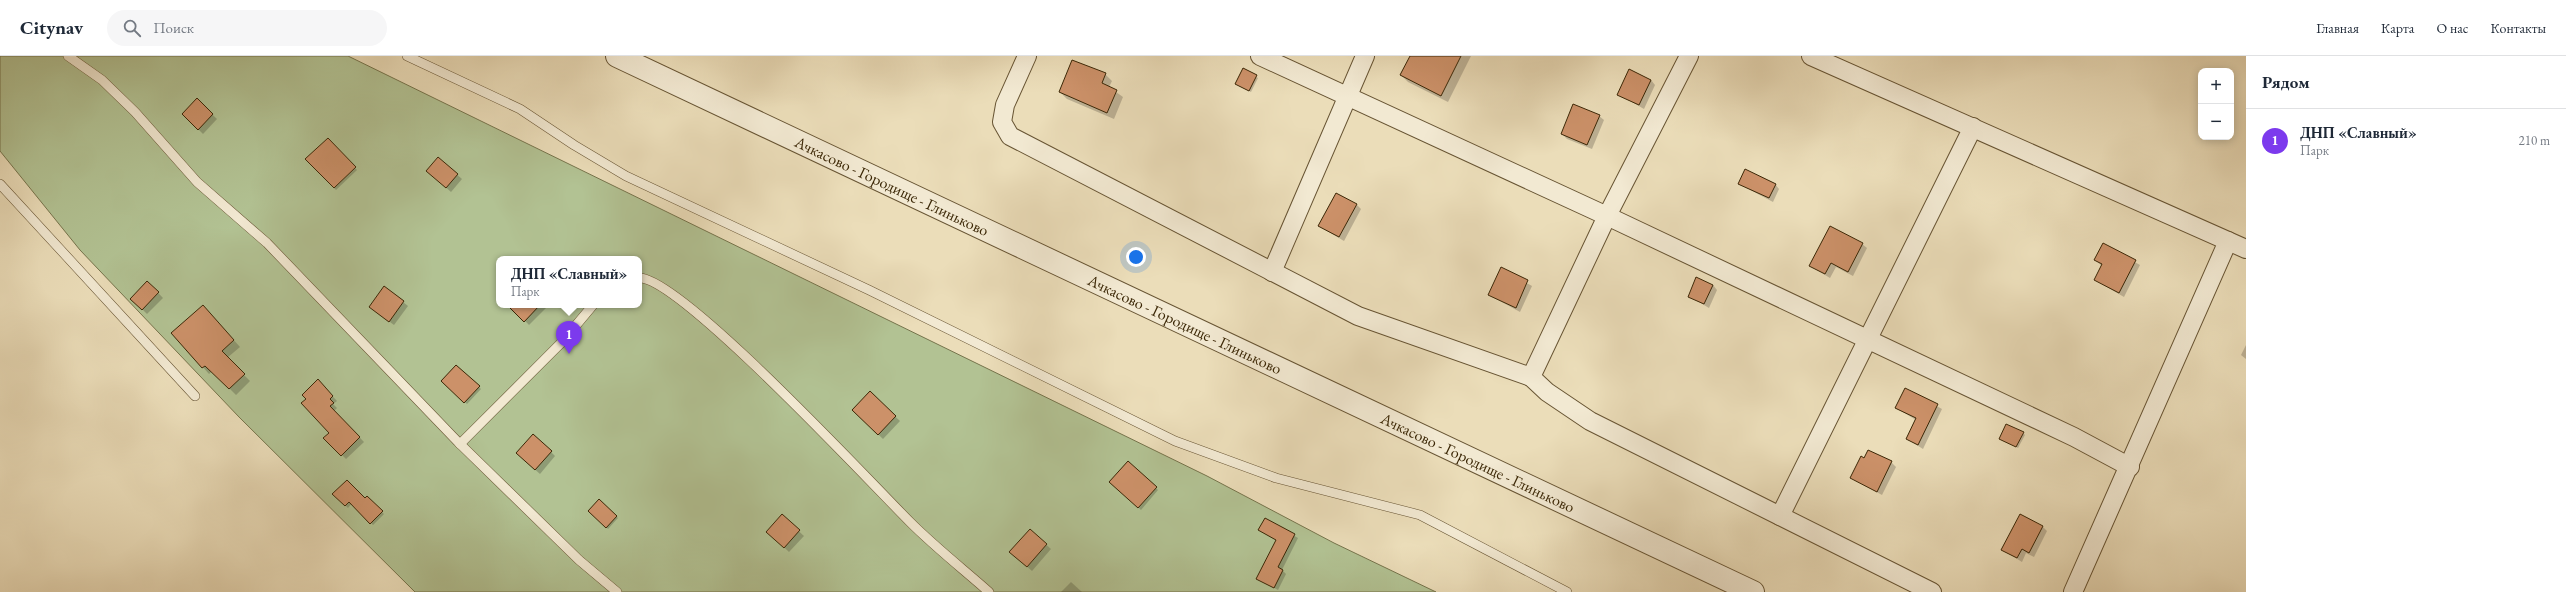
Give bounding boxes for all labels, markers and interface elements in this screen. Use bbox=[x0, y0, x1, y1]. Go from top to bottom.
search box bbox=[107, 10, 387, 46]
text: Citynav bbox=[20, 15, 83, 40]
icon: search bbox=[121, 17, 143, 39]
text: Поиск bbox=[153, 18, 194, 37]
text: Главная bbox=[2316, 19, 2359, 37]
text: Карта bbox=[2381, 19, 2414, 37]
text: О нас bbox=[2436, 19, 2468, 37]
text: Контакты bbox=[2490, 19, 2546, 37]
map controls bbox=[2198, 68, 2234, 140]
button: + bbox=[2198, 68, 2234, 104]
text: Рядом bbox=[2262, 71, 2310, 93]
button: − bbox=[2198, 104, 2234, 140]
text: ДНП «Славный» bbox=[2300, 123, 2417, 142]
street label: Ачкасово - Городище - Глиньково bbox=[791, 131, 992, 241]
text: 1 bbox=[2272, 132, 2278, 149]
text: 210 m bbox=[2519, 132, 2550, 149]
text: Парк bbox=[2300, 142, 2329, 159]
your location bbox=[1126, 247, 1146, 267]
popup bbox=[496, 256, 642, 308]
text: ДНП «Славный» bbox=[511, 264, 627, 283]
street label: Ачкасово - Городище - Глиньково bbox=[1084, 269, 1285, 379]
text: Парк bbox=[511, 283, 540, 300]
pin: 1 bbox=[556, 321, 582, 354]
street label: Ачкасово - Городище - Глиньково bbox=[1377, 407, 1578, 517]

